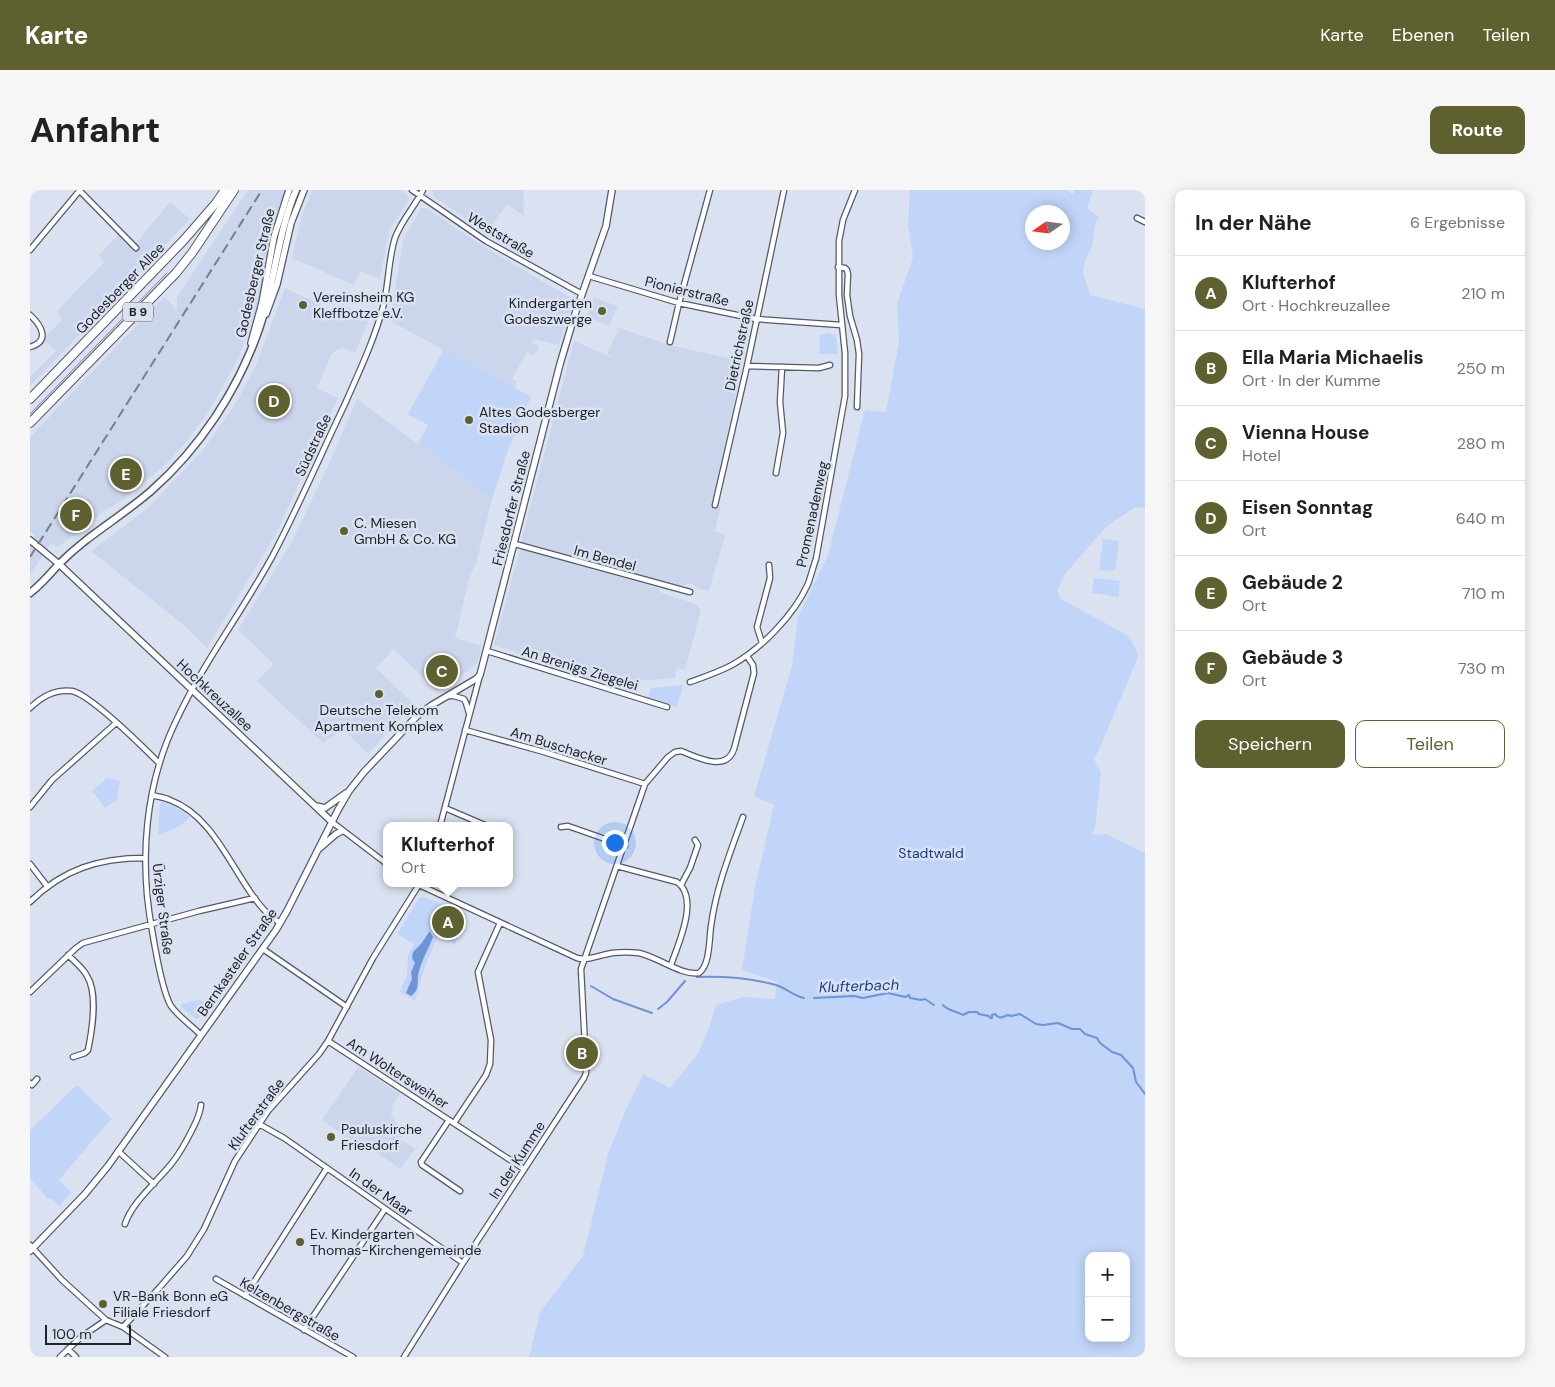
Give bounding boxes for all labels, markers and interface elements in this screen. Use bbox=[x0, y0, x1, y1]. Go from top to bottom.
text: Karte bbox=[25, 20, 88, 51]
text: Karte bbox=[1320, 23, 1364, 47]
text: Ebenen bbox=[1392, 23, 1454, 47]
text: Teilen bbox=[1482, 23, 1530, 47]
button: Route bbox=[1430, 106, 1525, 154]
text: Anfahrt bbox=[30, 107, 160, 153]
north arrow bbox=[1025, 205, 1070, 250]
street label: Godesberger Straße bbox=[231, 207, 279, 339]
street label: Weststraße bbox=[464, 208, 538, 262]
text: In der Nähe bbox=[1195, 209, 1312, 237]
text: 6 Ergebnisse bbox=[1410, 212, 1505, 233]
street label: Godesberger Allee bbox=[72, 238, 168, 337]
text: Klufterhof bbox=[1242, 270, 1336, 295]
street label: Pionierstraße bbox=[643, 272, 731, 310]
text: A bbox=[1205, 283, 1217, 304]
text: 210 m bbox=[1461, 283, 1505, 304]
place label: Vereinsheim KG Kleffbotze e.V. bbox=[313, 288, 414, 322]
place label: Kindergarten Godeszwerge bbox=[504, 294, 592, 328]
text: Ort · Hochkreuzallee bbox=[1242, 295, 1390, 316]
street label: Dietrichstraße bbox=[721, 298, 757, 392]
marker: Vereinsheim KG Kleffbotze e.V. bbox=[297, 299, 309, 311]
road number: B 9 bbox=[123, 302, 153, 322]
marker: Kindergarten Godeszwerge bbox=[596, 305, 608, 317]
text: Ella Maria Michaelis bbox=[1242, 345, 1424, 370]
text: B bbox=[1206, 358, 1216, 379]
text: 250 m bbox=[1457, 358, 1505, 379]
text: Ort · In der Kumme bbox=[1242, 370, 1381, 391]
pin: D bbox=[258, 382, 290, 420]
place label: Altes Godesberger Stadion bbox=[479, 403, 600, 437]
street label: Südstraße bbox=[291, 411, 335, 479]
marker: Altes Godesberger Stadion bbox=[463, 414, 475, 426]
text: Vienna House bbox=[1242, 420, 1370, 445]
text: C bbox=[1205, 433, 1217, 454]
text: 280 m bbox=[1457, 433, 1505, 454]
text: Hotel bbox=[1242, 445, 1281, 466]
street label: Friesdorfer Straße bbox=[488, 449, 534, 567]
pin: E bbox=[110, 455, 142, 493]
street label: Promenadenweg bbox=[792, 459, 832, 569]
text: Eisen Sonntag bbox=[1242, 495, 1373, 520]
pin: F bbox=[60, 496, 92, 534]
text: D bbox=[1205, 508, 1217, 529]
text: 640 m bbox=[1456, 508, 1505, 529]
place label: C. Miesen GmbH & Co. KG bbox=[354, 514, 456, 548]
text: Ort bbox=[1242, 520, 1267, 541]
marker: C. Miesen GmbH & Co. KG bbox=[338, 525, 350, 537]
street label: Im Bendel bbox=[572, 541, 638, 575]
text: Gebäude 2 bbox=[1242, 570, 1343, 595]
text: E bbox=[1206, 583, 1216, 604]
text: 710 m bbox=[1462, 583, 1505, 604]
text: Ort bbox=[1242, 595, 1267, 616]
street label: An Brenigs Ziegelei bbox=[519, 642, 641, 694]
text: Gebäude 3 bbox=[1242, 645, 1343, 670]
pin: C bbox=[426, 652, 458, 690]
street label: Hochkreuzallee bbox=[173, 655, 257, 735]
text: F bbox=[1207, 658, 1215, 679]
text: 730 m bbox=[1458, 658, 1505, 679]
text: Ort bbox=[1242, 670, 1267, 691]
marker: Deutsche Telekom Apartment Komplex bbox=[373, 688, 385, 700]
place label: Deutsche Telekom Apartment Komplex bbox=[315, 701, 444, 735]
button: Speichern bbox=[1195, 720, 1345, 768]
button: Teilen bbox=[1355, 720, 1505, 768]
street label: Am Buschacker bbox=[508, 723, 610, 769]
popup bbox=[383, 822, 513, 887]
your location bbox=[602, 830, 628, 856]
text: Klufterhof bbox=[401, 832, 495, 857]
park label: Stadtwald bbox=[898, 844, 964, 862]
text: Ort bbox=[401, 857, 426, 878]
street label: Ürziger Straße bbox=[148, 862, 178, 956]
pin: A bbox=[432, 903, 464, 941]
street label: Bernkasteler Straße bbox=[193, 905, 281, 1019]
water label: Klufterbach bbox=[818, 975, 900, 997]
street label: Am Woltersweiher bbox=[344, 1033, 452, 1113]
pin: B bbox=[566, 1034, 598, 1072]
street label: Klufterstraße bbox=[224, 1074, 288, 1153]
street label: In der Kumme bbox=[485, 1118, 549, 1202]
place label: Pauluskirche Friesdorf bbox=[341, 1120, 422, 1154]
marker: Pauluskirche Friesdorf bbox=[325, 1131, 337, 1143]
street label: In der Maar bbox=[346, 1164, 416, 1220]
place label: Ev. Kindergarten Thomas-Kirchengemeinde bbox=[310, 1225, 481, 1259]
marker: Ev. Kindergarten Thomas-Kirchengemeinde bbox=[294, 1236, 306, 1248]
map controls bbox=[1085, 1252, 1130, 1342]
button: + bbox=[1085, 1252, 1130, 1297]
street label: Kelzenbergstraße bbox=[237, 1273, 343, 1345]
place label: VR-Bank Bonn eG Filiale Friesdorf bbox=[113, 1287, 228, 1321]
button: − bbox=[1085, 1297, 1130, 1342]
marker: VR-Bank Bonn eG Filiale Friesdorf bbox=[97, 1298, 109, 1310]
scale bar bbox=[45, 1322, 131, 1345]
text: 100 m bbox=[52, 1325, 92, 1343]

